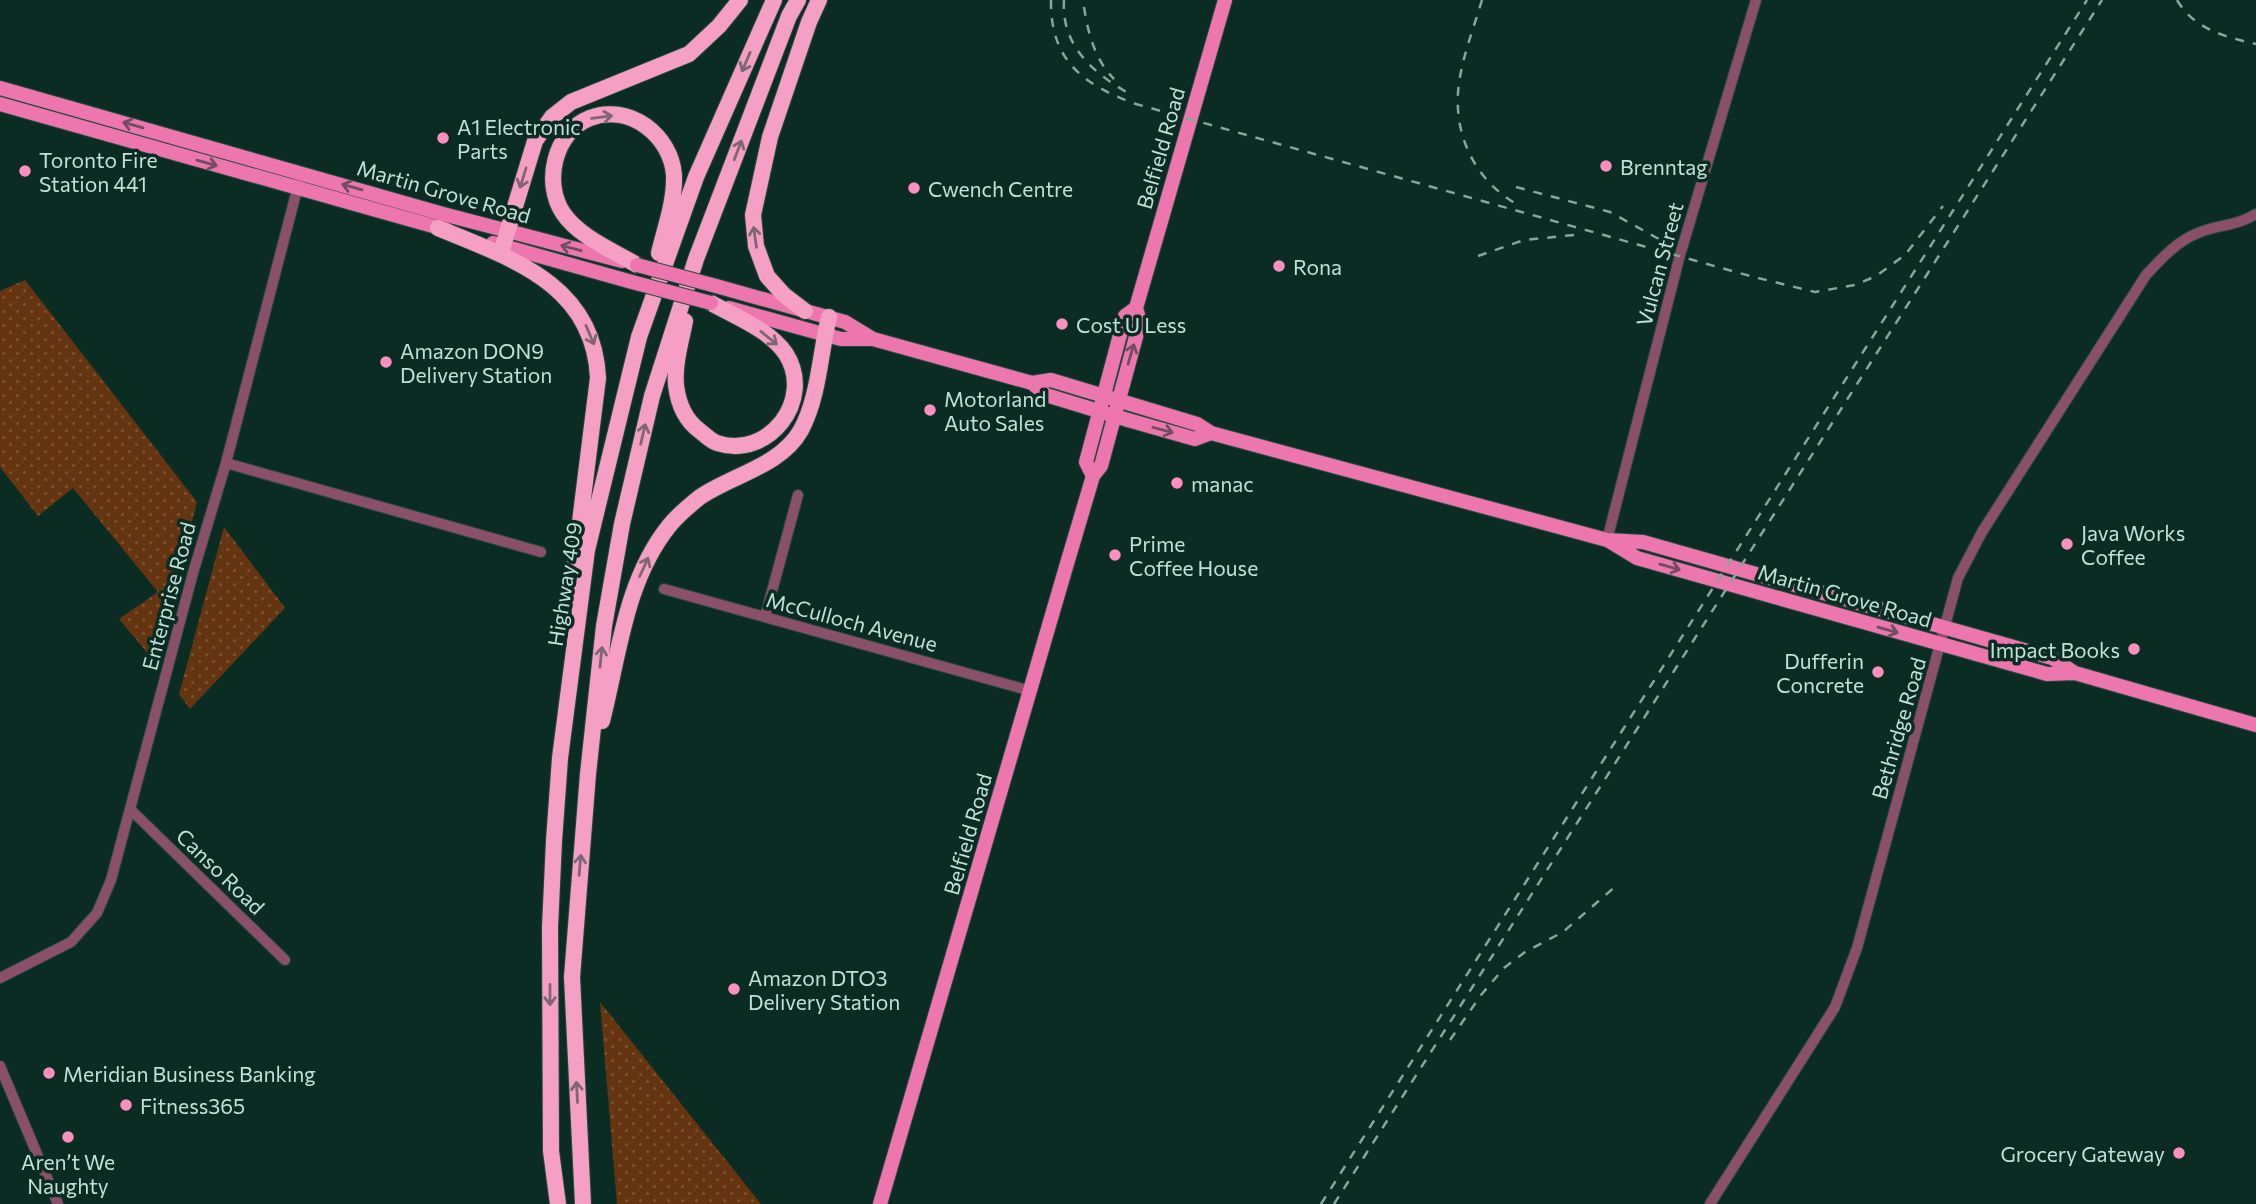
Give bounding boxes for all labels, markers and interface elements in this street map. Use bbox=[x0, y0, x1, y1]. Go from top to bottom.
one-way arrow bbox=[738, 51, 751, 72]
street label: Belfield Road bbox=[1131, 84, 1189, 212]
one-way arrow bbox=[590, 110, 613, 123]
place label: A1 Electronic Parts bbox=[457, 114, 581, 163]
one-way arrow bbox=[122, 117, 144, 130]
marker: A1 Electronic Parts bbox=[435, 130, 451, 146]
one-way arrow bbox=[733, 139, 745, 161]
place label: Toronto Fire Station 441 bbox=[39, 147, 158, 196]
street label: Martin Grove Road bbox=[354, 154, 534, 228]
place label: Brenntag bbox=[1620, 154, 1708, 179]
one-way arrow bbox=[196, 158, 218, 171]
marker: Brenntag bbox=[1598, 158, 1614, 174]
marker: Toronto Fire Station 441 bbox=[17, 163, 33, 179]
one-way arrow bbox=[516, 167, 529, 189]
place label: Cwench Centre bbox=[928, 176, 1073, 201]
one-way arrow bbox=[341, 180, 363, 193]
marker: Cwench Centre bbox=[906, 180, 922, 196]
street label: Vulcan Street bbox=[1630, 199, 1688, 329]
one-way arrow bbox=[748, 226, 761, 249]
one-way arrow bbox=[560, 241, 583, 254]
place label: Rona bbox=[1293, 254, 1342, 279]
marker: Rona bbox=[1271, 258, 1287, 274]
place label: Cost U Less bbox=[1076, 312, 1186, 337]
marker: Cost U Less bbox=[1054, 316, 1070, 332]
one-way arrow bbox=[584, 324, 597, 345]
one-way arrow bbox=[760, 331, 778, 346]
place label: Amazon DON9 Delivery Station bbox=[400, 338, 552, 387]
one-way arrow bbox=[1126, 343, 1139, 365]
marker: Amazon DON9 Delivery Station bbox=[378, 354, 394, 370]
place label: Motorland Auto Sales bbox=[944, 386, 1046, 435]
marker: Motorland Auto Sales bbox=[922, 402, 938, 418]
one-way arrow bbox=[637, 423, 650, 446]
one-way arrow bbox=[1151, 424, 1173, 437]
place label: manac bbox=[1191, 471, 1254, 496]
marker: manac bbox=[1169, 475, 1185, 491]
street label: Enterprise Road bbox=[136, 519, 200, 673]
street label: Highway 409 bbox=[542, 520, 586, 648]
place label: Java Works Coffee bbox=[2081, 520, 2185, 569]
place label: Prime Coffee House bbox=[1129, 531, 1258, 580]
marker: Java Works Coffee bbox=[2059, 536, 2075, 552]
marker: Prime Coffee House bbox=[1107, 547, 1123, 563]
one-way arrow bbox=[638, 557, 652, 578]
street label: Martin Grove Road bbox=[1755, 558, 1935, 632]
one-way arrow bbox=[1658, 562, 1680, 575]
street label: McCulloch Avenue bbox=[764, 586, 940, 656]
one-way arrow bbox=[1877, 624, 1899, 637]
place label: Impact Books bbox=[1990, 637, 2120, 662]
marker: Impact Books bbox=[2126, 641, 2142, 657]
one-way arrow bbox=[594, 647, 607, 669]
place label: Dufferin Concrete bbox=[1776, 648, 1864, 697]
street label: Bethridge Road bbox=[1866, 654, 1930, 802]
marker: Dufferin Concrete bbox=[1870, 664, 1886, 680]
street label: Belfield Road bbox=[938, 770, 996, 898]
street label: Canso Road bbox=[172, 823, 270, 919]
one-way arrow bbox=[574, 854, 587, 877]
place label: Amazon DTO3 Delivery Station bbox=[748, 965, 900, 1014]
marker: Amazon DTO3 Delivery Station bbox=[726, 981, 742, 997]
one-way arrow bbox=[544, 984, 557, 1007]
place label: Meridian Business Banking bbox=[63, 1061, 316, 1086]
marker: Meridian Business Banking bbox=[41, 1065, 57, 1081]
one-way arrow bbox=[571, 1081, 584, 1104]
place label: Fitness365 bbox=[140, 1093, 245, 1118]
marker: Fitness365 bbox=[118, 1097, 134, 1113]
marker: Aren’t We Naughty bbox=[60, 1129, 76, 1145]
place label: Grocery Gateway bbox=[2000, 1141, 2165, 1166]
marker: Grocery Gateway bbox=[2171, 1145, 2187, 1161]
place label: Aren’t We Naughty bbox=[21, 1149, 115, 1198]

